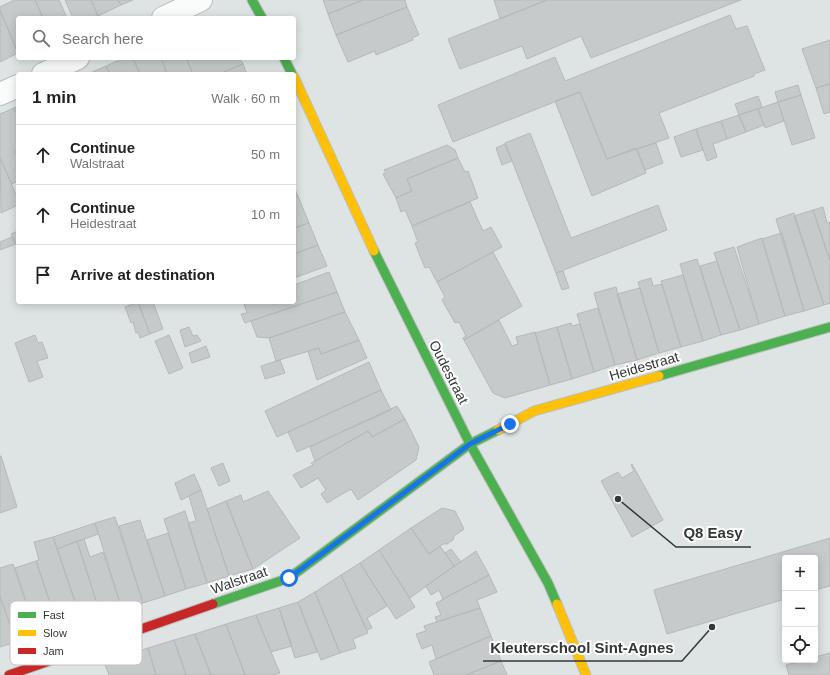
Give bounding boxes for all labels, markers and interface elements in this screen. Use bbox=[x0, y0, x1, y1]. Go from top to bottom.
search box bbox=[16, 16, 296, 60]
icon: search bbox=[30, 27, 52, 49]
text: Search here bbox=[62, 30, 144, 47]
text: 1 min bbox=[32, 88, 76, 107]
text: Walk · 60 m bbox=[211, 91, 280, 106]
text: Continue bbox=[70, 139, 135, 156]
icon: ahead bbox=[32, 144, 54, 166]
text: 50 m bbox=[251, 147, 280, 162]
text: Walstraat bbox=[70, 156, 124, 171]
text: Continue bbox=[70, 199, 135, 216]
icon: ahead bbox=[32, 204, 54, 226]
text: 10 m bbox=[251, 207, 280, 222]
text: Heidestraat bbox=[70, 216, 136, 231]
icon: arrive bbox=[32, 264, 54, 286]
text: Arrive at destination bbox=[70, 266, 215, 283]
street label: Oudestraat bbox=[426, 338, 472, 407]
street label: Heidestraat bbox=[607, 348, 681, 384]
route end bbox=[501, 415, 519, 433]
callout: Q8 Easy bbox=[676, 520, 751, 547]
text: Q8 Easy bbox=[683, 524, 743, 541]
map controls bbox=[782, 555, 818, 663]
button: + bbox=[782, 555, 818, 591]
street label: Walstraat bbox=[209, 563, 269, 597]
route start bbox=[280, 569, 298, 587]
button: − bbox=[782, 591, 818, 627]
legend bbox=[10, 601, 142, 665]
text: Fast bbox=[43, 609, 64, 621]
text: Slow bbox=[43, 627, 67, 639]
button: locate bbox=[782, 627, 818, 663]
callout: Kleuterschool Sint-Agnes bbox=[483, 634, 682, 661]
text: Kleuterschool Sint-Agnes bbox=[490, 639, 674, 656]
text: Jam bbox=[43, 645, 64, 657]

